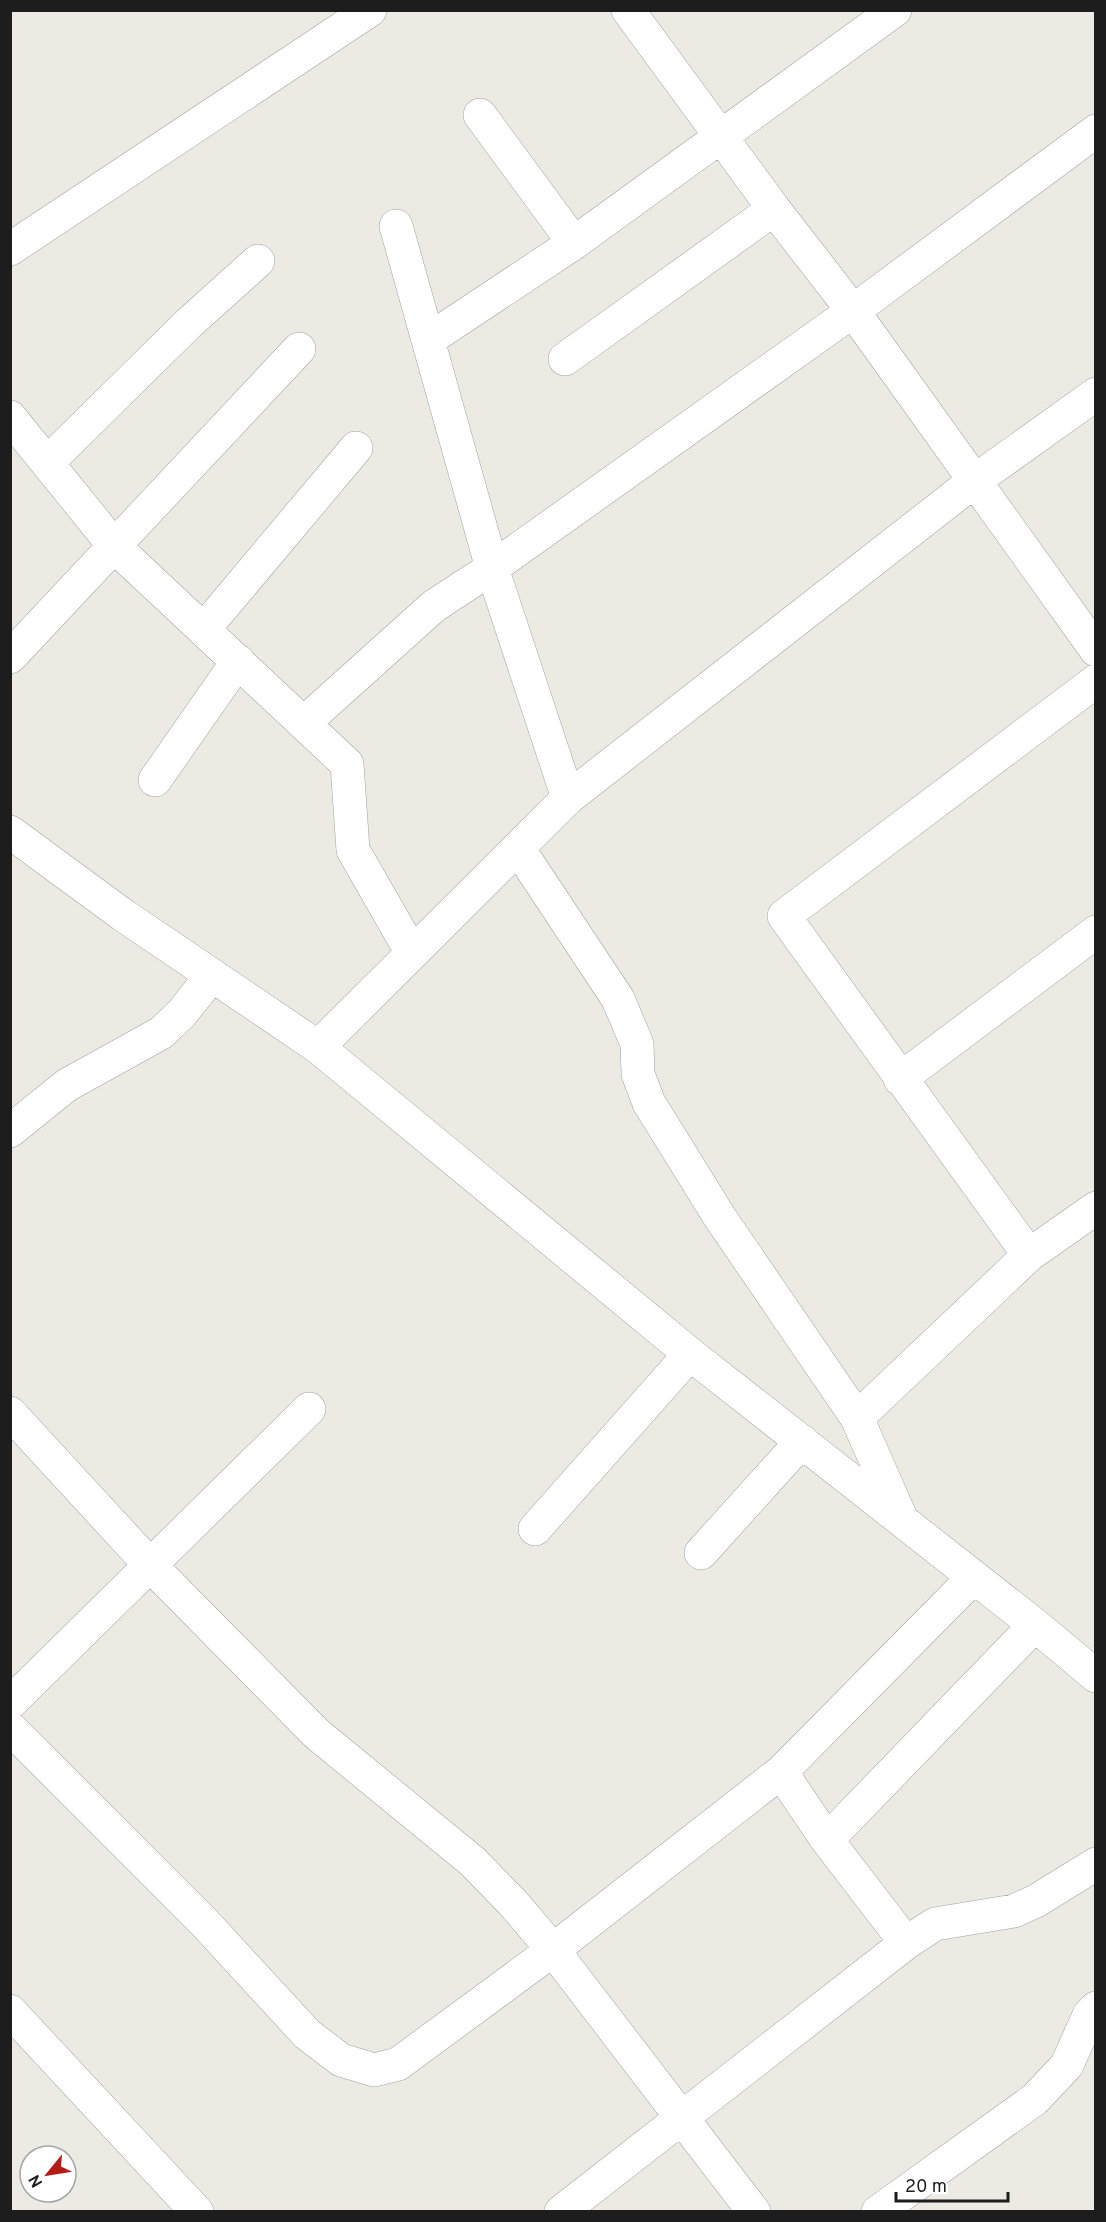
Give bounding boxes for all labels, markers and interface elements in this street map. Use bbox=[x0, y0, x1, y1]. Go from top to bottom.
north arrow bbox=[18, 2144, 78, 2204]
scale bar bbox=[896, 2165, 1008, 2203]
text: N bbox=[25, 2171, 48, 2190]
text: 20 m bbox=[905, 2176, 947, 2199]

